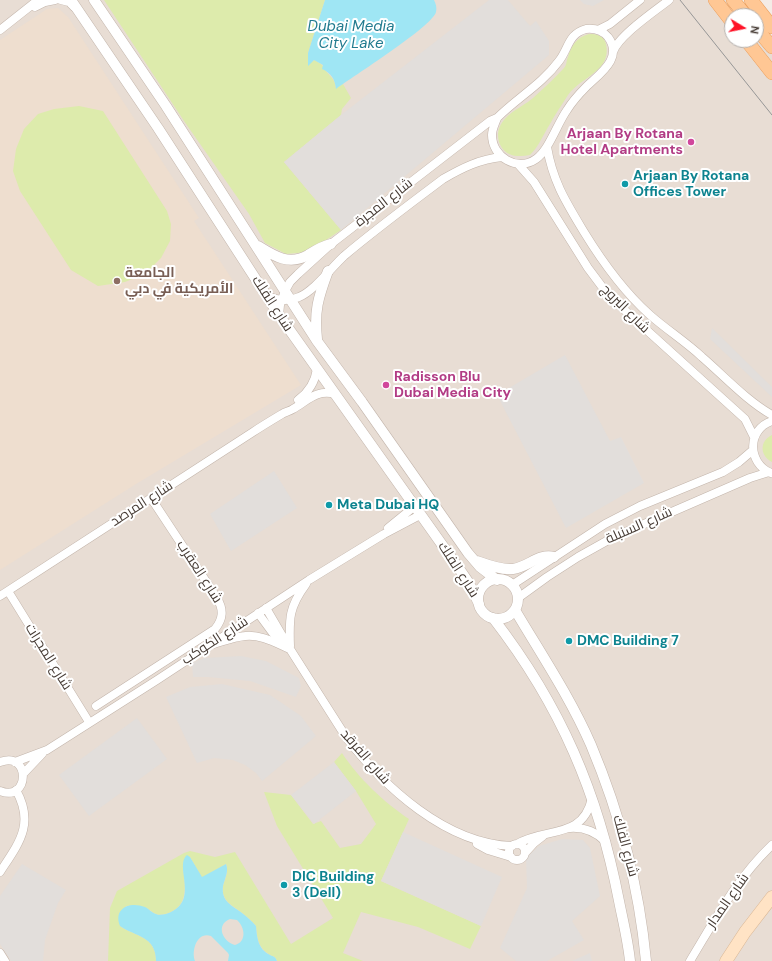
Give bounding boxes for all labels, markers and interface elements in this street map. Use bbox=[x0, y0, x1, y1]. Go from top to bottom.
north arrow bbox=[724, 8, 764, 48]
water label: Dubai Media City Lake bbox=[308, 18, 394, 53]
text: N bbox=[747, 25, 762, 35]
place label: Arjaan By Rotana Hotel Apartments bbox=[561, 126, 683, 158]
marker: Arjaan By Rotana Hotel Apartments bbox=[686, 137, 696, 147]
place label: Arjaan By Rotana Offices Tower bbox=[633, 168, 749, 200]
street label: شارع المجرة bbox=[352, 175, 416, 231]
marker: Arjaan By Rotana Offices Tower bbox=[620, 179, 630, 189]
place label: الجامعة الأمريكية في دبي bbox=[125, 265, 233, 298]
street label: شارع الفلك bbox=[248, 273, 296, 335]
marker: الجامعة الأمريكية في دبي bbox=[112, 276, 122, 286]
street label: شارع البروج bbox=[597, 281, 653, 337]
place label: Radisson Blu Dubai Media City bbox=[394, 369, 511, 402]
marker: Radisson Blu Dubai Media City bbox=[381, 380, 391, 390]
street label: شارع المرصد bbox=[108, 478, 176, 530]
place label: Meta Dubai HQ bbox=[337, 497, 439, 513]
marker: Meta Dubai HQ bbox=[324, 500, 334, 510]
street label: شارع السنبلة bbox=[603, 504, 675, 548]
street label: شارع العقرب bbox=[172, 537, 226, 607]
street label: شارع الفلك bbox=[434, 539, 482, 601]
street label: شارع الكوكب bbox=[179, 613, 251, 669]
street label: شارع المجرات bbox=[21, 621, 75, 693]
place label: DMC Building 7 bbox=[577, 633, 679, 649]
marker: DMC Building 7 bbox=[564, 636, 574, 646]
street label: شارع الفرقد bbox=[336, 726, 394, 788]
street label: شارع الفلك bbox=[609, 813, 641, 879]
place label: DIC Building 3 (Dell) bbox=[292, 869, 374, 902]
street label: شارع المدار bbox=[703, 870, 753, 932]
marker: DIC Building 3 (Dell) bbox=[279, 880, 289, 890]

